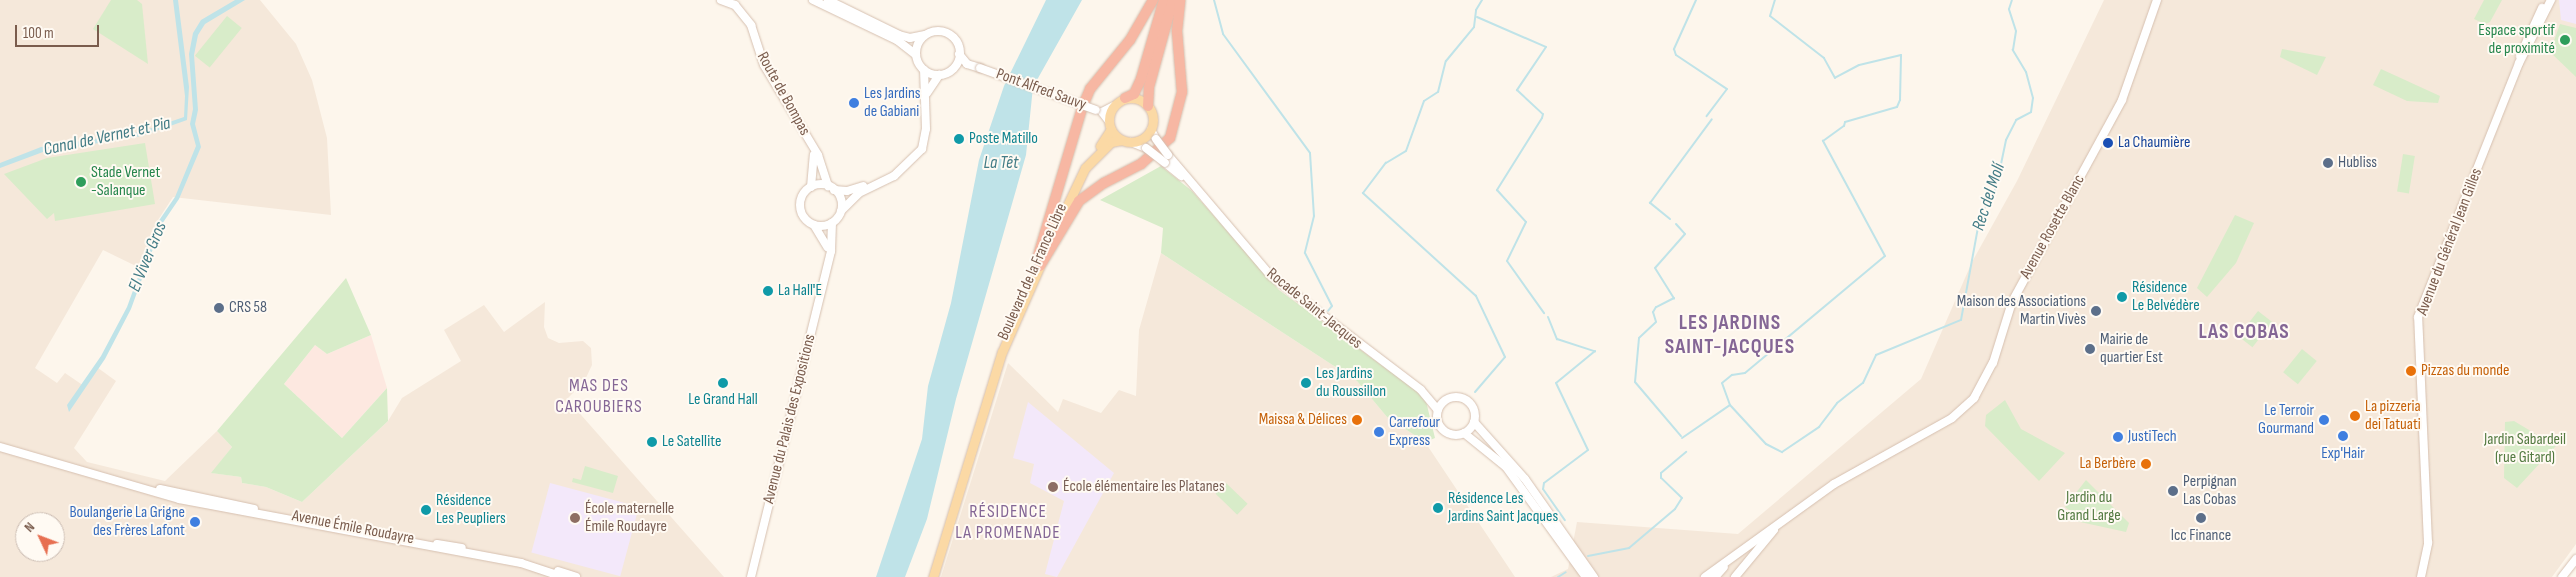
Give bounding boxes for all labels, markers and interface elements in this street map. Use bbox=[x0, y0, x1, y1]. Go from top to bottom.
scale bar bbox=[18, 15, 101, 47]
place label: Espace sportif de proximité bbox=[2478, 21, 2555, 59]
text: 100 m bbox=[23, 24, 54, 43]
marker: Espace sportif de proximité bbox=[2559, 34, 2571, 46]
street label: Route de Bompas bbox=[752, 49, 814, 139]
street label: Pont Alfred Sauvy bbox=[993, 65, 1089, 115]
place label: Les Jardins de Gabiani bbox=[864, 84, 920, 122]
marker: Les Jardins de Gabiani bbox=[848, 97, 860, 109]
water label: Canal de Vernet et Pia bbox=[41, 113, 173, 161]
place label: Poste Matillo bbox=[969, 129, 1038, 149]
marker: Poste Matillo bbox=[953, 133, 965, 145]
place label: La Chaumière bbox=[2118, 133, 2191, 153]
marker: La Chaumière bbox=[2102, 137, 2114, 149]
water label: La Têt bbox=[984, 152, 1018, 174]
place label: Hubliss bbox=[2338, 153, 2377, 173]
marker: Hubliss bbox=[2322, 157, 2334, 169]
water label: Rec del Molí bbox=[1968, 161, 2010, 233]
place label: Stade Vernet -Salanque bbox=[91, 163, 160, 201]
street label: Avenue du Général Jean Gilles bbox=[2413, 166, 2487, 318]
street label: Avenue Rosette Blanc bbox=[2017, 172, 2089, 282]
marker: Stade Vernet -Salanque bbox=[75, 176, 87, 188]
street label: Boulevard de la France Libre bbox=[994, 201, 1072, 343]
water label: El Viver Gros bbox=[124, 219, 172, 295]
street label: Rocade Saint-Jacques bbox=[1262, 265, 1366, 353]
place label: Résidence Le Belvédère bbox=[2132, 278, 2200, 316]
place label: La Hall'E bbox=[778, 281, 822, 301]
marker: La Hall'E bbox=[762, 285, 774, 297]
marker: Résidence Le Belvédère bbox=[2116, 291, 2128, 303]
place label: Maison des Associations Martin Vivès bbox=[1957, 292, 2086, 330]
place label: CRS 58 bbox=[229, 298, 267, 318]
marker: CRS 58 bbox=[213, 302, 225, 314]
marker: Maison des Associations Martin Vivès bbox=[2090, 305, 2102, 317]
district label: LES JARDINS SAINT-JACQUES bbox=[1663, 310, 1797, 360]
district label: LAS COBAS bbox=[2197, 319, 2291, 345]
place label: Mairie de quartier Est bbox=[2100, 330, 2163, 368]
street label: Avenue du Palais des Expositions bbox=[760, 332, 820, 506]
marker: Mairie de quartier Est bbox=[2084, 343, 2096, 355]
place label: Pizzas du monde bbox=[2421, 361, 2509, 381]
place label: Les Jardins du Roussillon bbox=[1316, 364, 1386, 402]
marker: Pizzas du monde bbox=[2405, 365, 2417, 377]
district label: MAS DES CAROUBIERS bbox=[554, 376, 644, 418]
marker: Le Grand Hall bbox=[717, 377, 729, 389]
marker: Les Jardins du Roussillon bbox=[1300, 377, 1312, 389]
place label: Le Grand Hall bbox=[688, 390, 758, 410]
place label: La pizzeria dei Tatuati bbox=[2365, 397, 2421, 435]
place label: Le Terroir Gourmand bbox=[2258, 401, 2314, 439]
place label: Maissa & Délices bbox=[1259, 410, 1347, 430]
marker: La pizzeria dei Tatuati bbox=[2349, 410, 2361, 422]
place label: Carrefour Express bbox=[1389, 413, 1440, 451]
marker: Maissa & Délices bbox=[1351, 414, 1363, 426]
marker: Le Terroir Gourmand bbox=[2318, 414, 2330, 426]
marker: Carrefour Express bbox=[1373, 426, 1385, 438]
place label: JustiTech bbox=[2128, 427, 2177, 447]
marker: Exp'Hair bbox=[2337, 430, 2349, 442]
park label: Jardin Sabardeil (rue Gitard) bbox=[2484, 430, 2566, 468]
marker: JustiTech bbox=[2112, 431, 2124, 443]
place label: Le Satellite bbox=[662, 432, 721, 452]
marker: Le Satellite bbox=[646, 436, 658, 448]
place label: Exp'Hair bbox=[2321, 444, 2365, 464]
place label: La Berbère bbox=[2079, 454, 2136, 474]
marker: La Berbère bbox=[2140, 458, 2152, 470]
place label: Perpignan Las Cobas bbox=[2183, 472, 2237, 510]
place label: École élémentaire les Platanes bbox=[1063, 477, 1225, 497]
marker: École élémentaire les Platanes bbox=[1047, 481, 1059, 493]
marker: Perpignan Las Cobas bbox=[2167, 485, 2179, 497]
park label: Jardin du Grand Large bbox=[2057, 488, 2121, 526]
place label: Résidence Les Jardins Saint Jacques bbox=[1448, 489, 1558, 527]
place label: Résidence Les Peupliers bbox=[436, 491, 506, 529]
place label: École maternelle Émile Roudayre bbox=[585, 499, 674, 537]
district label: RÉSIDENCE LA PROMENADE bbox=[954, 502, 1062, 544]
marker: Résidence Les Jardins Saint Jacques bbox=[1432, 502, 1444, 514]
place label: Boulangerie La Grigne des Frères Lafont bbox=[69, 503, 185, 541]
marker: Résidence Les Peupliers bbox=[420, 504, 432, 516]
street label: Avenue Émile Roudayre bbox=[290, 507, 416, 549]
north arrow bbox=[15, 512, 65, 562]
marker: École maternelle Émile Roudayre bbox=[569, 512, 581, 524]
marker: Icc Finance bbox=[2195, 512, 2207, 524]
marker: Boulangerie La Grigne des Frères Lafont bbox=[189, 516, 201, 528]
text: N bbox=[21, 519, 38, 536]
place label: Icc Finance bbox=[2171, 526, 2231, 546]

